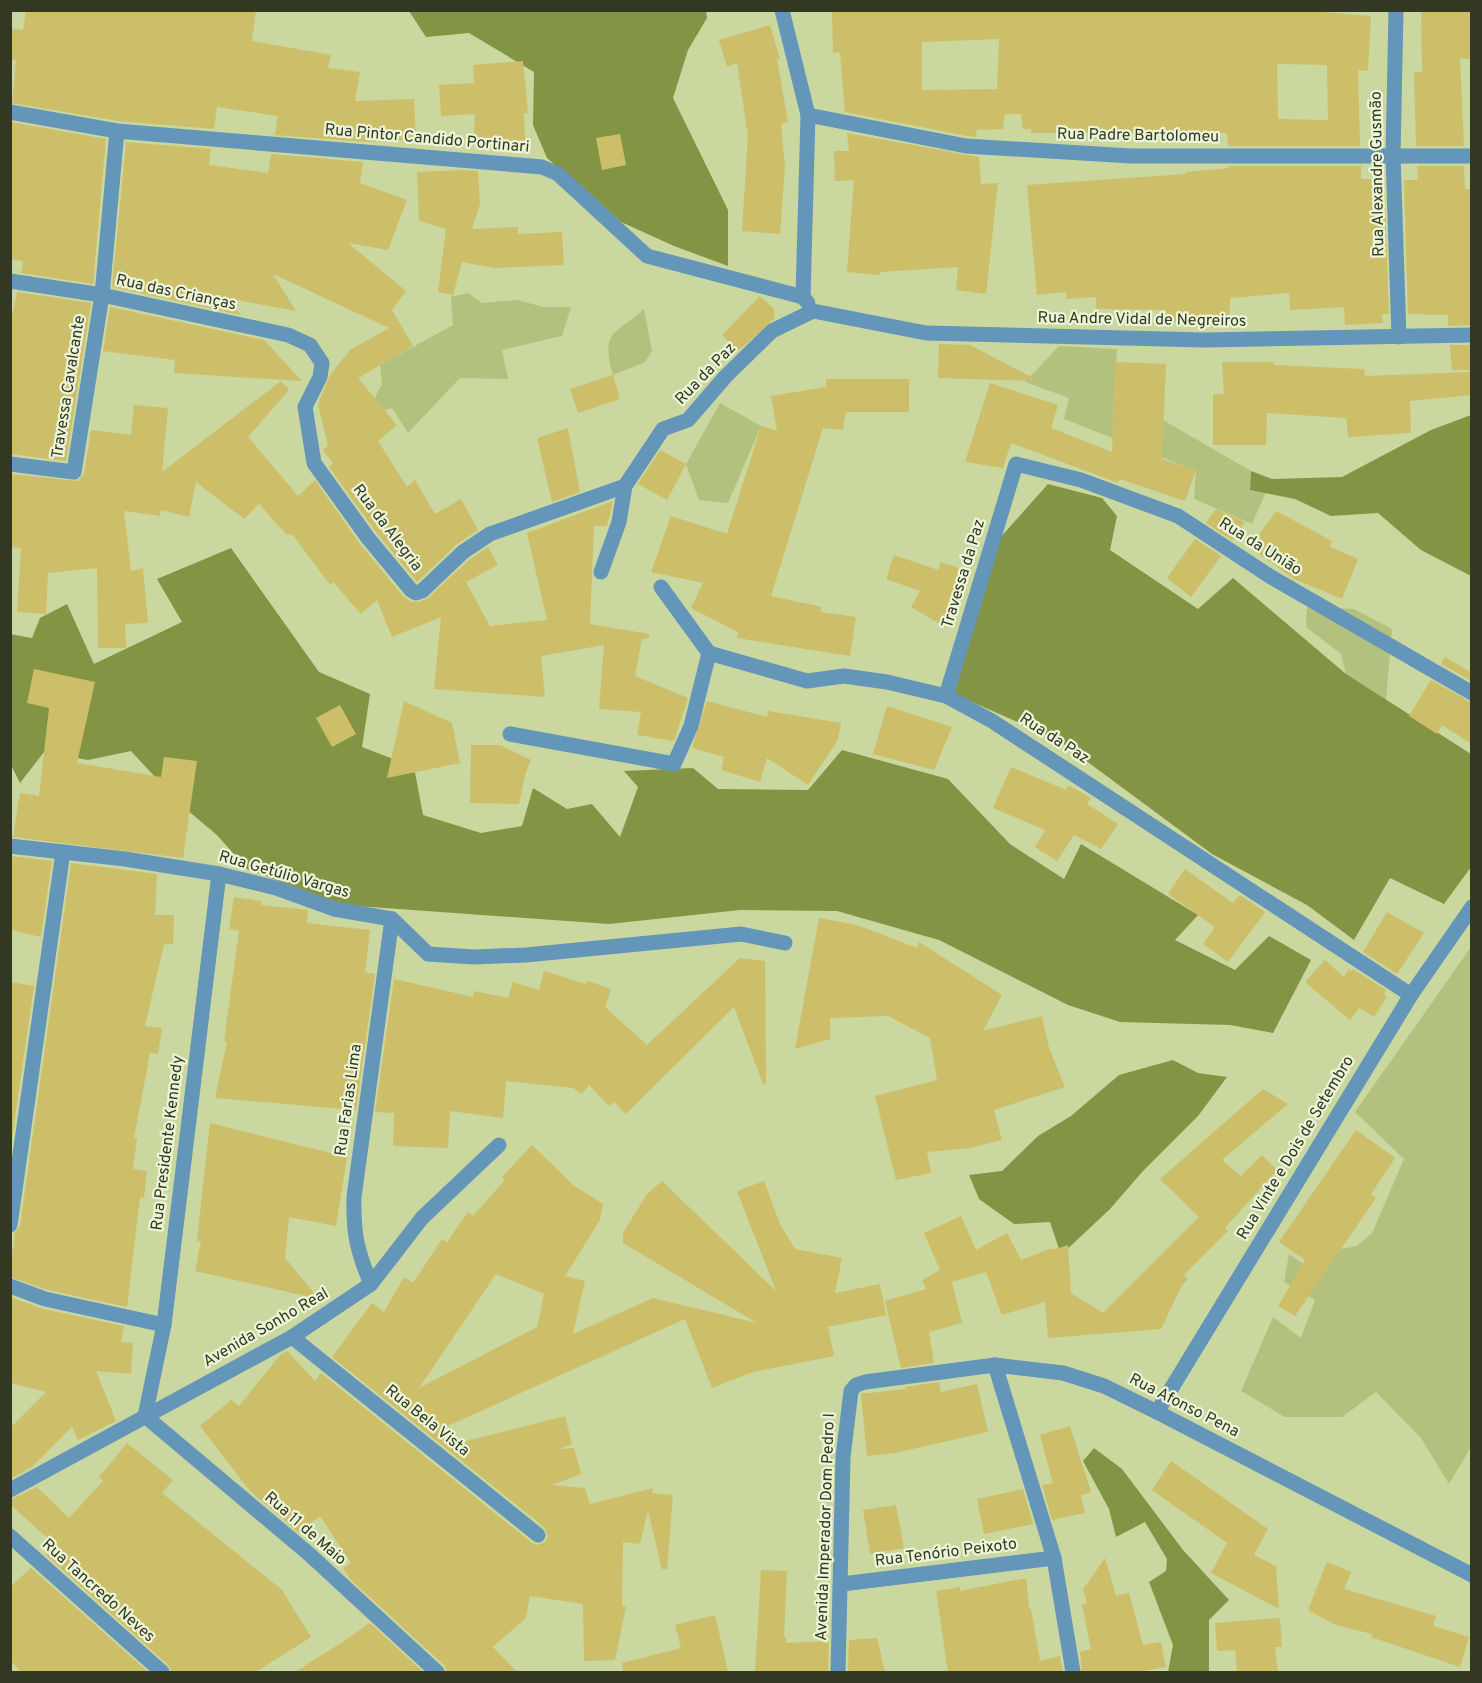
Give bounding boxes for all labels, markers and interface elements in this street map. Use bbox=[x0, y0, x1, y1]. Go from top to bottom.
street label: Rua Alexandre Gusmão bbox=[1367, 91, 1389, 257]
street label: Rua Pintor Candido Portinari bbox=[324, 120, 530, 158]
street label: Rua Padre Bartolomeu bbox=[1057, 125, 1219, 147]
street label: Rua das Crianças bbox=[114, 270, 238, 316]
street label: Rua Andre Vidal de Negreiros bbox=[1037, 308, 1247, 332]
street label: Travessa Cavalcante bbox=[48, 314, 90, 460]
street label: Rua da Paz bbox=[671, 339, 741, 409]
street label: Rua da Alegria bbox=[348, 480, 426, 576]
street label: Rua da União bbox=[1215, 514, 1305, 581]
street label: Travessa da Paz bbox=[938, 517, 990, 631]
street label: Rua da Paz bbox=[1015, 709, 1093, 769]
street label: Rua Getúlio Vargas bbox=[216, 847, 352, 903]
street label: Rua Farias Lima bbox=[331, 1043, 367, 1157]
street label: Rua Vinte e Dois de Setembro bbox=[1233, 1052, 1359, 1244]
street label: Rua Presidente Kennedy bbox=[147, 1054, 189, 1232]
street label: Avenida Sonho Real bbox=[200, 1284, 332, 1372]
street label: Rua Afonso Pena bbox=[1126, 1370, 1242, 1442]
street label: Rua Bela Vista bbox=[381, 1381, 473, 1461]
street label: Avenida Imperador Dom Pedro I bbox=[812, 1413, 840, 1641]
street label: Rua 11 de Maio bbox=[260, 1488, 350, 1570]
street label: Rua Tenório Peixoto bbox=[874, 1534, 1018, 1572]
street label: Rua Tancredo Neves bbox=[37, 1535, 159, 1647]

